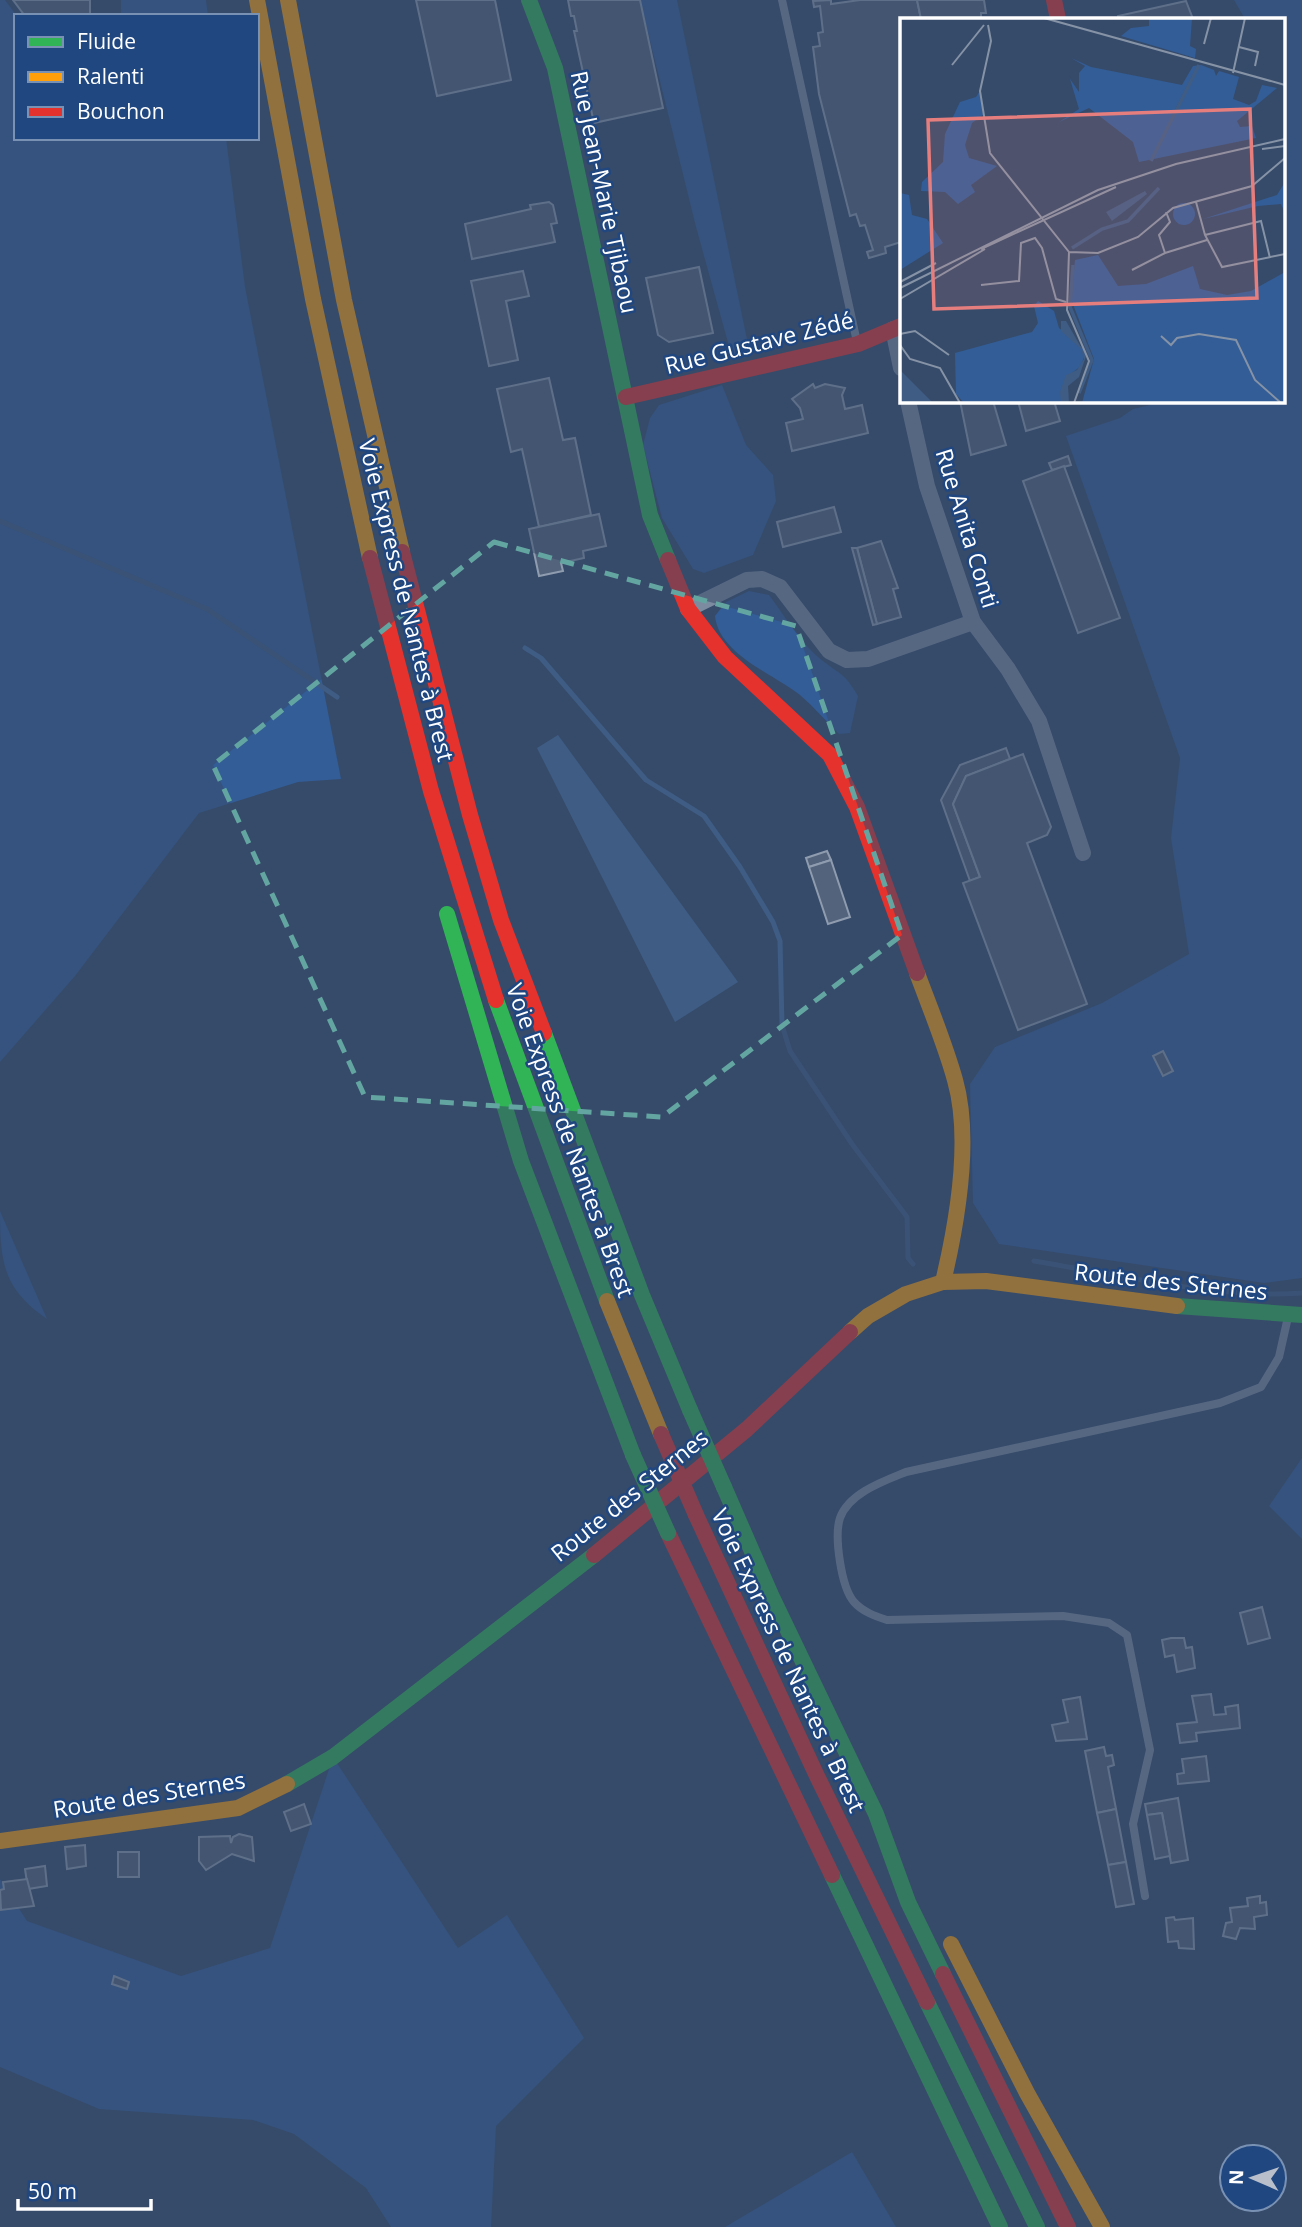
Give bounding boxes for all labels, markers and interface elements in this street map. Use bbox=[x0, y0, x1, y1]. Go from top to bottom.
legend bbox=[14, 14, 259, 140]
inset map bbox=[900, 18, 1284, 402]
text: Fluide bbox=[77, 27, 136, 55]
text: Ralenti bbox=[77, 62, 144, 90]
street label: Rue Jean-Marie Tjibaou bbox=[564, 68, 646, 316]
text: Bouchon bbox=[77, 97, 165, 125]
street label: Rue Gustave Zédé bbox=[661, 303, 857, 381]
street label: Voie Express de Nantes à Brest bbox=[351, 435, 463, 765]
street label: Rue Anita Conti bbox=[929, 444, 1007, 612]
street label: Voie Express de Nantes à Brest bbox=[499, 979, 643, 1301]
street label: Route des Sternes bbox=[1073, 1255, 1269, 1307]
street label: Route des Sternes bbox=[543, 1421, 715, 1569]
street label: Voie Express de Nantes à Brest bbox=[704, 1503, 874, 1817]
street label: Route des Sternes bbox=[51, 1763, 247, 1825]
north arrow bbox=[1218, 2143, 1288, 2213]
scale bar bbox=[18, 2168, 150, 2212]
text: N bbox=[1223, 2169, 1249, 2186]
text: 50 m bbox=[28, 2177, 77, 2205]

